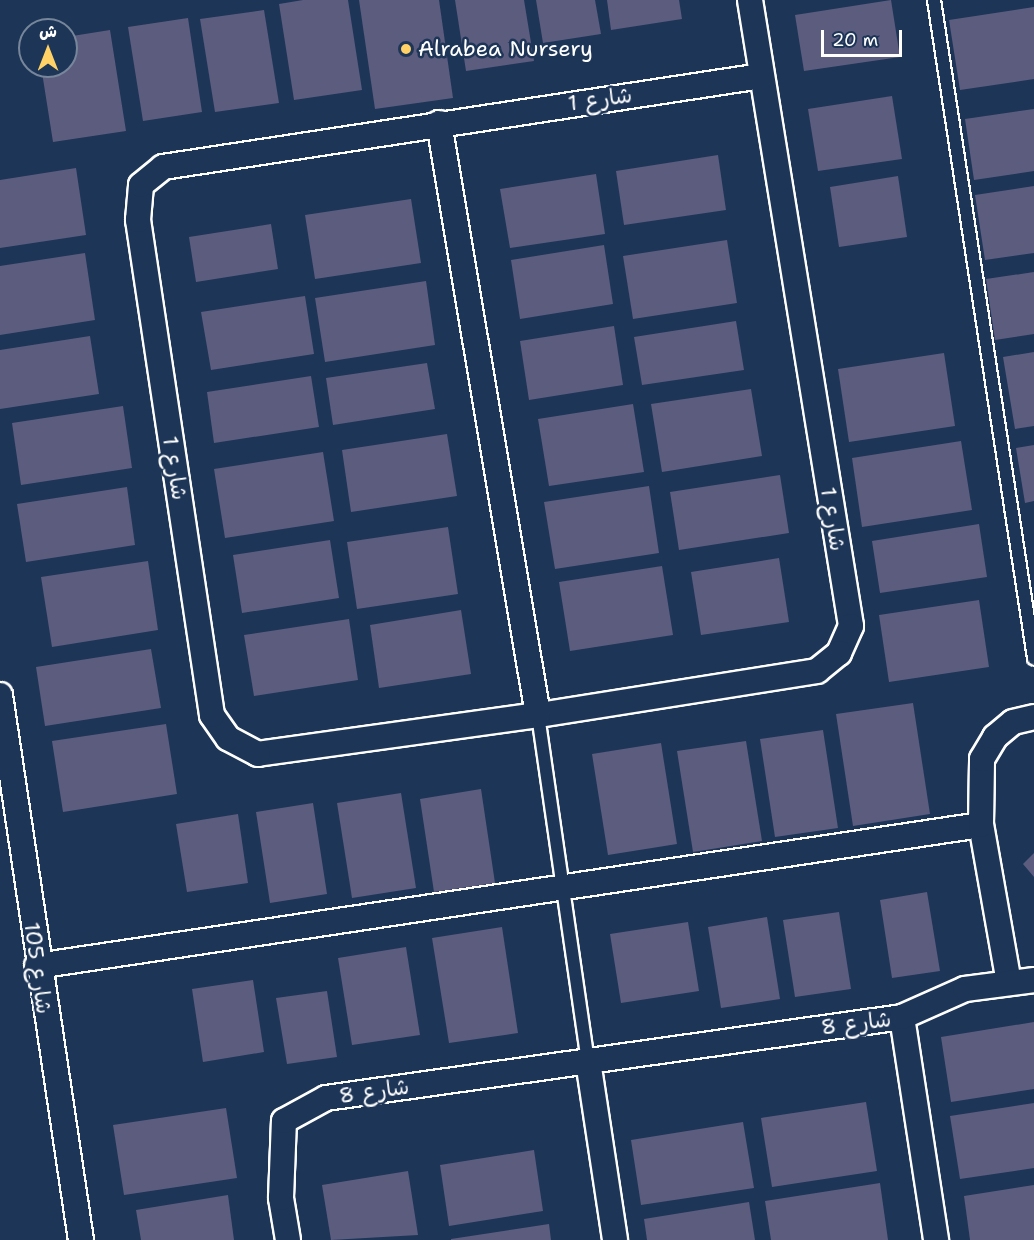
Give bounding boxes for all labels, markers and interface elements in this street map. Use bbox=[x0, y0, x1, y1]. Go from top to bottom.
north arrow bbox=[18, 18, 78, 78]
scale bar bbox=[824, 18, 905, 56]
text: ش bbox=[39, 21, 57, 42]
text: 20 m bbox=[832, 28, 878, 52]
place label: Alrabea Nursery bbox=[418, 36, 593, 62]
marker: Alrabea Nursery bbox=[399, 42, 413, 56]
street label: شارع 1 bbox=[566, 81, 634, 117]
street label: شارع 1 bbox=[157, 434, 193, 502]
street label: شارع 1 bbox=[815, 485, 851, 553]
street label: شارع 105 bbox=[19, 920, 57, 1016]
street label: شارع 8 bbox=[819, 1006, 893, 1040]
street label: شارع 8 bbox=[337, 1073, 411, 1109]

